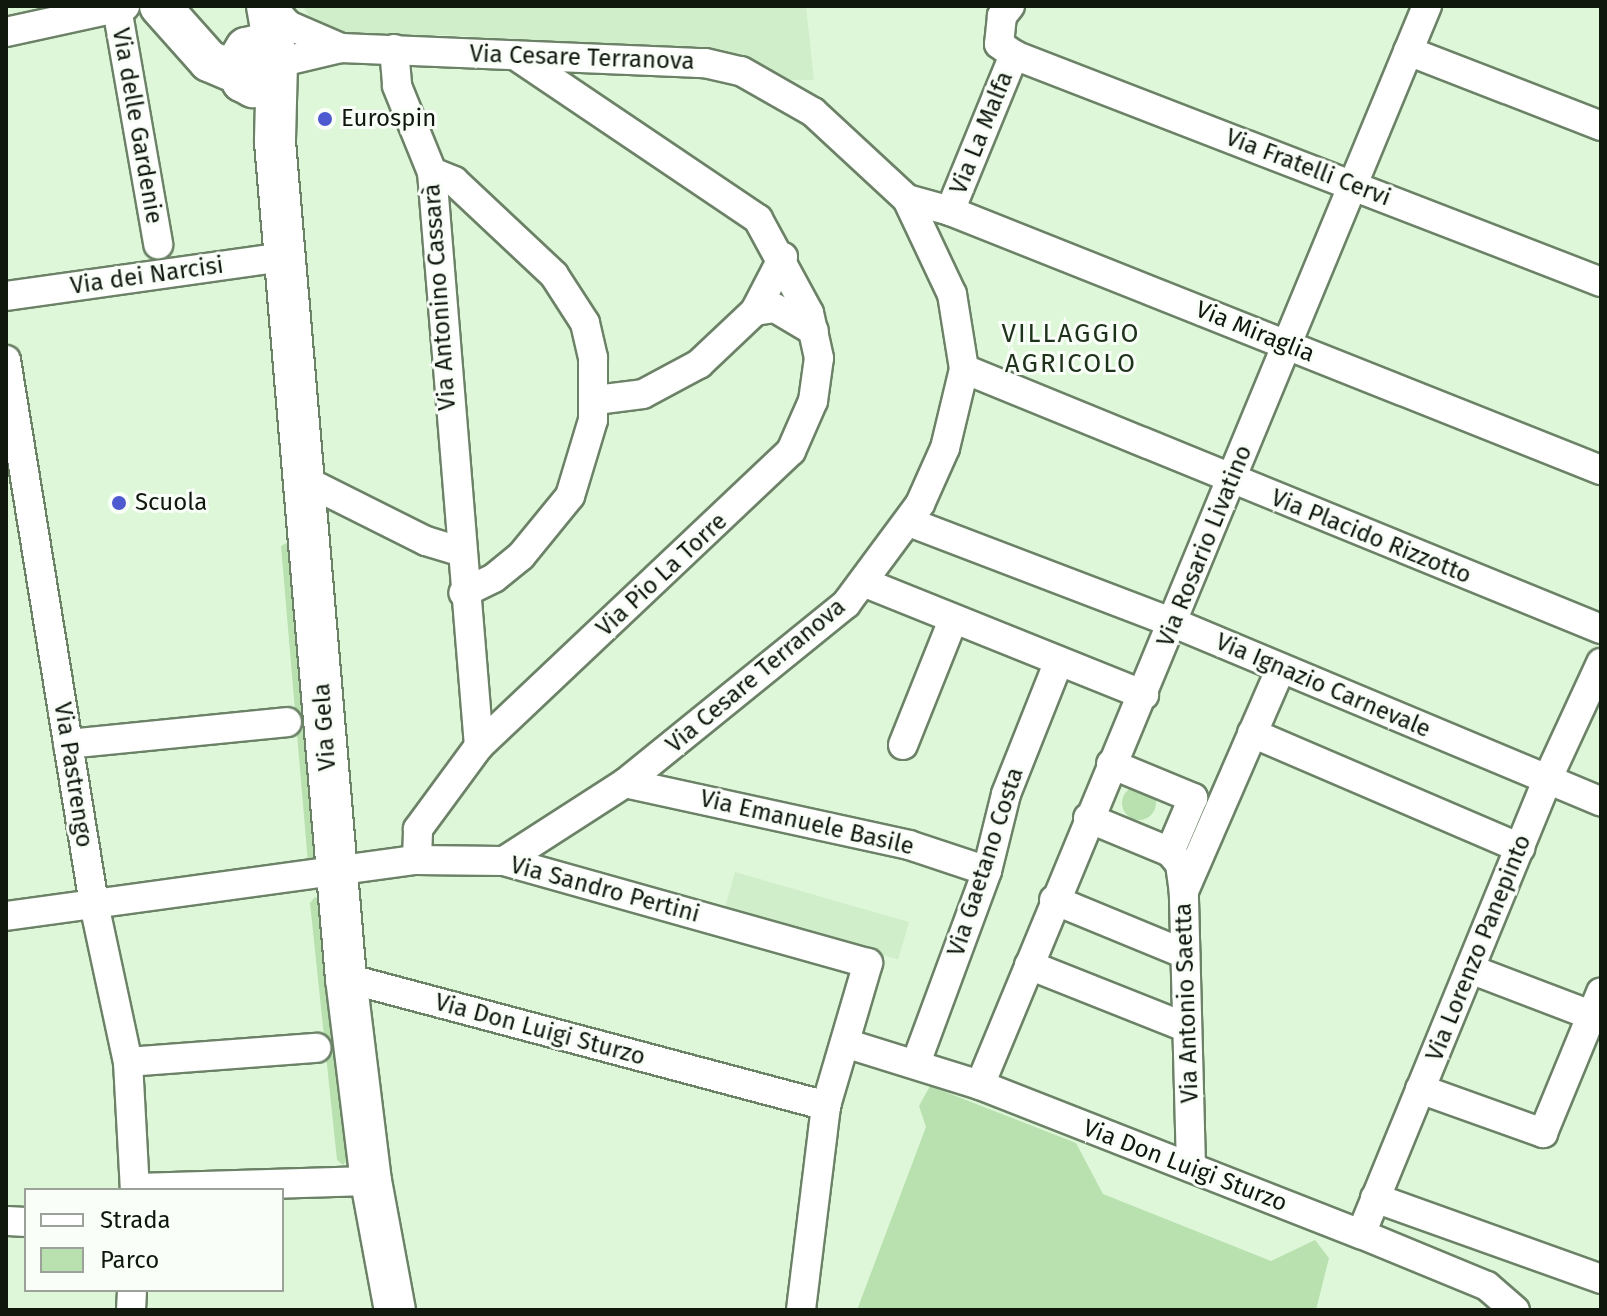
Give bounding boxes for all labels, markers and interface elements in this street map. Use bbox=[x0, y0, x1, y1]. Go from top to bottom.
street label: Via delle Gardenie bbox=[106, 26, 168, 226]
street label: Via Cesare Terranova bbox=[469, 40, 695, 76]
street label: Via La Malfa bbox=[944, 67, 1020, 199]
place label: Eurospin bbox=[341, 105, 436, 133]
marker: Eurospin bbox=[316, 110, 334, 128]
street label: Via Fratelli Cervi bbox=[1221, 123, 1395, 213]
street label: Via Antonino Cassarà bbox=[418, 183, 462, 411]
street label: Via dei Narcisi bbox=[69, 251, 225, 301]
street label: Via Miraglia bbox=[1191, 295, 1319, 369]
district label: VILLAGGIO AGRICOLO bbox=[1001, 318, 1141, 380]
street label: Via Rosario Livatino bbox=[1151, 441, 1259, 651]
street label: Via Placido Rizzotto bbox=[1267, 484, 1475, 590]
place label: Scuola bbox=[135, 489, 207, 517]
marker: Scuola bbox=[110, 494, 128, 512]
street label: Via Pio La Torre bbox=[591, 507, 733, 643]
street label: Via Cesare Terranova bbox=[661, 593, 851, 759]
street label: Via Ignazio Carnevale bbox=[1211, 628, 1435, 744]
street label: Via Gela bbox=[308, 682, 342, 772]
street label: Via Pastrengo bbox=[47, 700, 99, 850]
street label: Via Gaetano Costa bbox=[942, 764, 1030, 960]
street label: Via Emanuele Basile bbox=[697, 784, 917, 862]
street label: Via Lorenzo Panepinto bbox=[1420, 831, 1538, 1065]
street label: Via Sandro Pertini bbox=[507, 851, 703, 929]
street label: Via Antonio Saetta bbox=[1169, 902, 1205, 1104]
street label: Via Don Luigi Sturzo bbox=[432, 988, 648, 1072]
street label: Via Don Luigi Sturzo bbox=[1079, 1114, 1291, 1218]
legend bbox=[24, 1188, 284, 1292]
text: Strada bbox=[100, 1206, 171, 1234]
text: Parco bbox=[100, 1246, 159, 1274]

